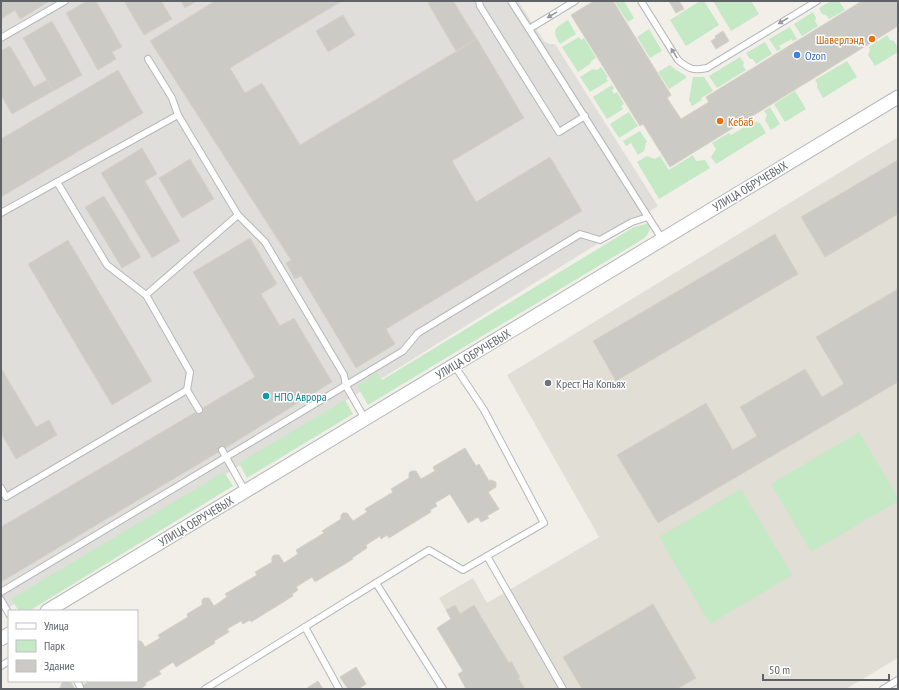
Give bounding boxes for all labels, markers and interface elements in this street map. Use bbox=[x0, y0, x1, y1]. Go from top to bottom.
one-way arrow bbox=[546, 11, 558, 18]
one-way arrow bbox=[777, 18, 789, 25]
place label: Шаверлэнд bbox=[816, 32, 865, 47]
marker: Шаверлэнд bbox=[867, 34, 877, 44]
one-way arrow bbox=[670, 47, 677, 59]
place label: Ozon bbox=[805, 48, 826, 63]
marker: Ozon bbox=[792, 50, 802, 60]
place label: Кебаб bbox=[728, 114, 753, 129]
marker: Кебаб bbox=[715, 116, 725, 126]
street label: УЛИЦА ОБРУЧЕВЫХ bbox=[710, 158, 790, 214]
street label: УЛИЦА ОБРУЧЕВЫХ bbox=[433, 326, 513, 382]
place label: Крест На Копьях bbox=[556, 376, 626, 391]
marker: Крест На Копьях bbox=[543, 378, 553, 388]
place label: НПО Аврора bbox=[274, 389, 327, 404]
marker: НПО Аврора bbox=[261, 391, 271, 401]
street label: УЛИЦА ОБРУЧЕВЫХ bbox=[156, 493, 236, 549]
legend bbox=[8, 610, 138, 682]
text: Улица bbox=[44, 618, 69, 633]
text: Парк bbox=[44, 638, 65, 653]
scale bar bbox=[763, 656, 889, 682]
text: Здание bbox=[44, 658, 75, 673]
text: 50 m bbox=[769, 662, 790, 677]

